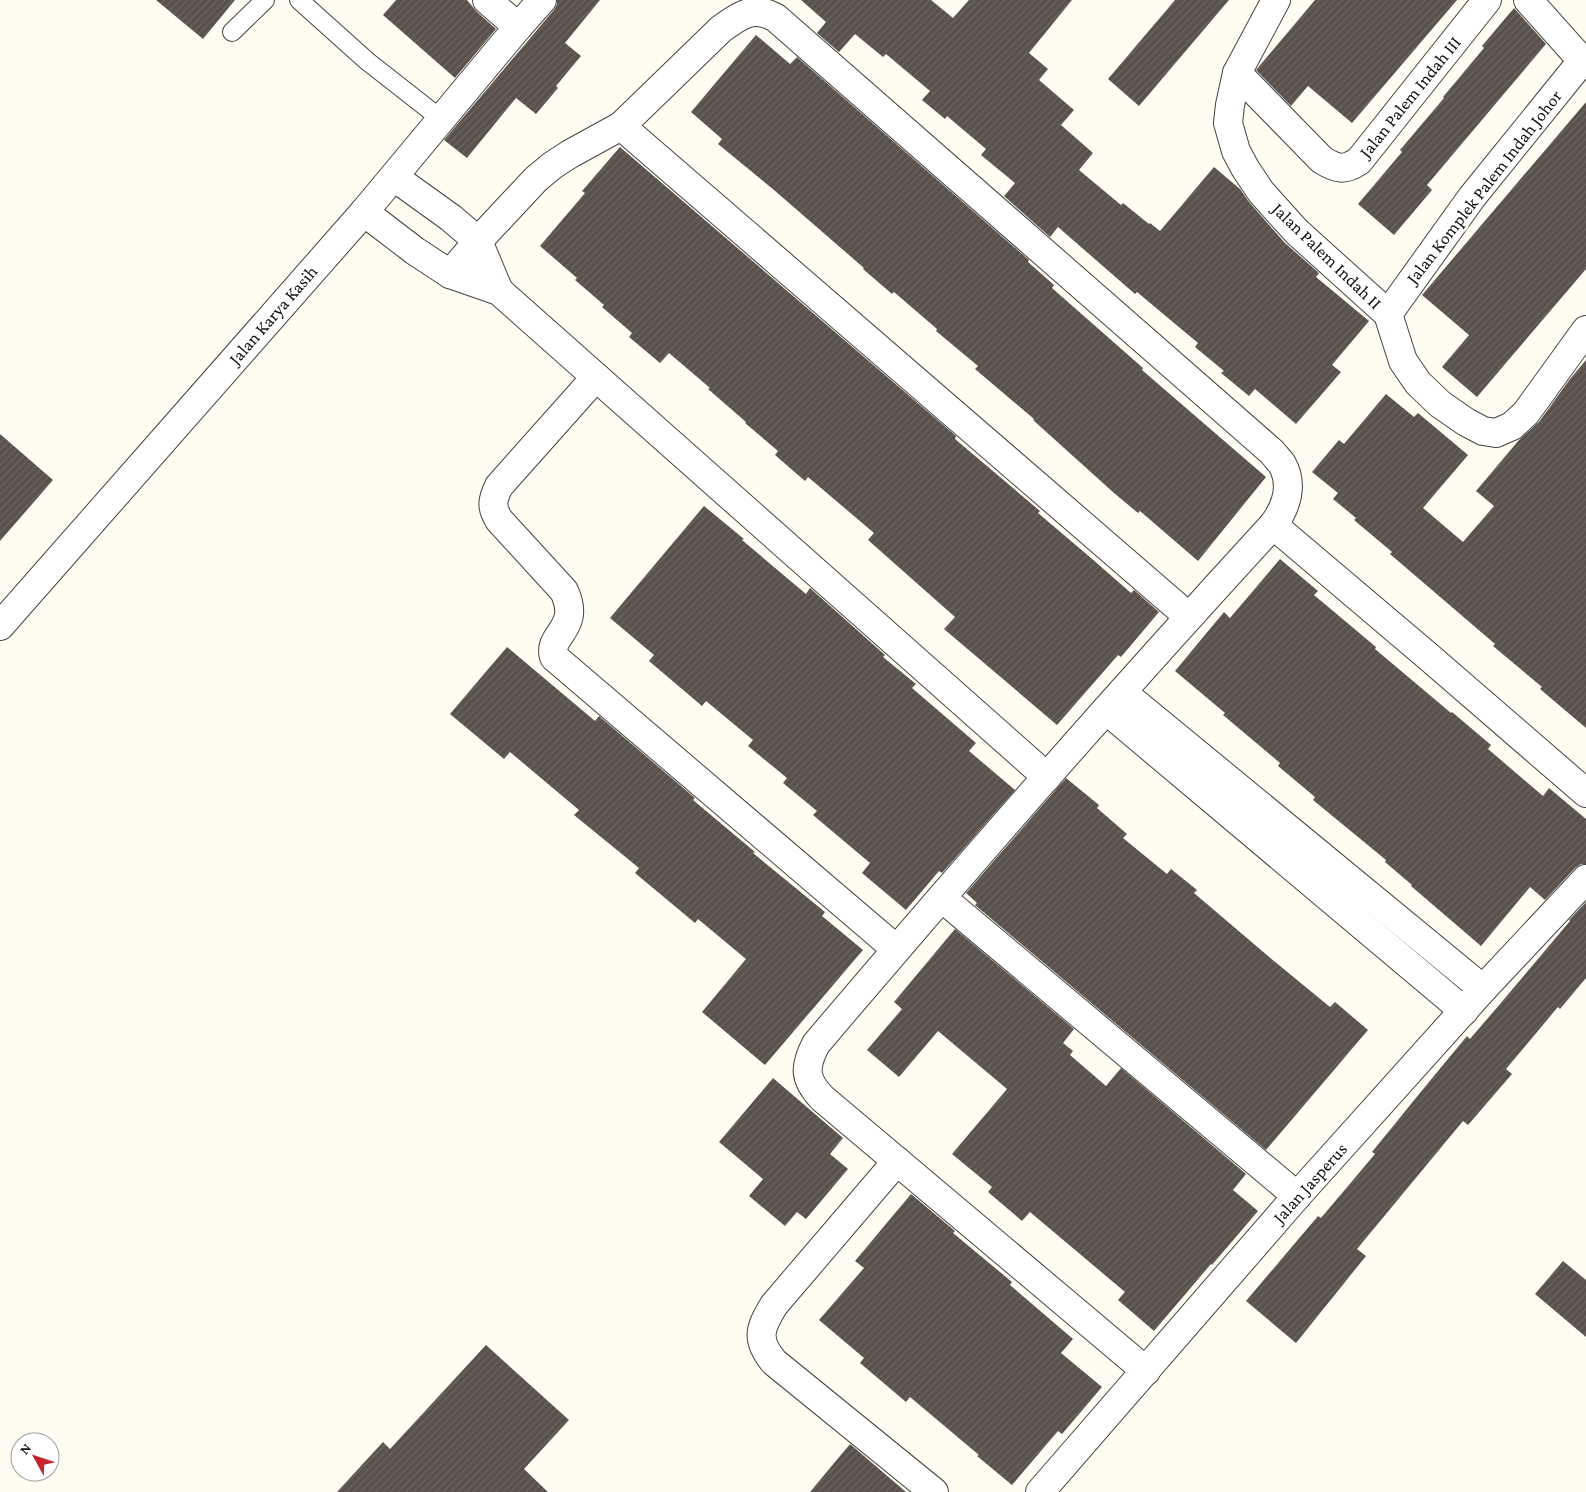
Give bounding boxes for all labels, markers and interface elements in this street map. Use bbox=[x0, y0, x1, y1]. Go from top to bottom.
street label: Jalan Palem Indah III bbox=[1354, 33, 1465, 163]
street label: Jalan Komplek Palem Indah Johor bbox=[1401, 86, 1566, 289]
street label: Jalan Palem Indah II bbox=[1267, 197, 1386, 313]
street label: Jalan Karya Kasih bbox=[223, 261, 322, 370]
street label: Jalan Jasperus bbox=[1267, 1139, 1351, 1229]
north arrow bbox=[10, 1432, 60, 1482]
text: N bbox=[16, 1439, 35, 1457]

